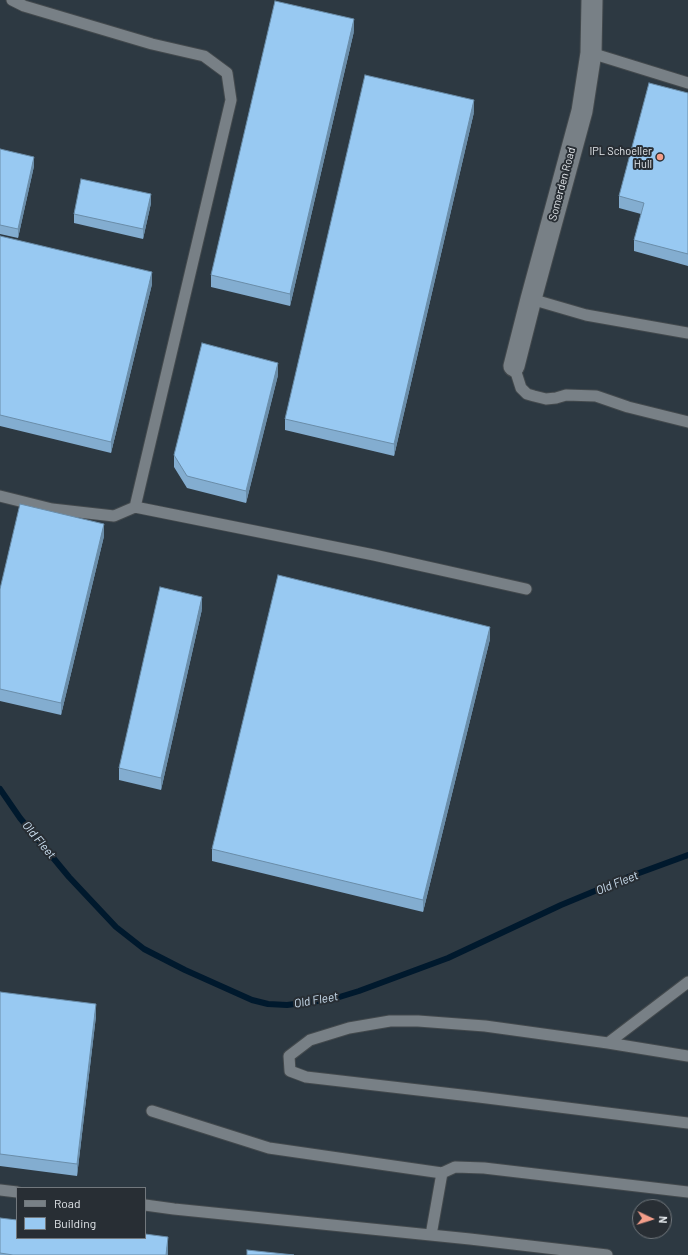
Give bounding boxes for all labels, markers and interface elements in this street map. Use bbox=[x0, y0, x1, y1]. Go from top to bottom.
place label: IPL Schoeller Hull bbox=[589, 144, 652, 170]
street label: Somerden Road bbox=[546, 146, 578, 222]
marker: IPL Schoeller Hull bbox=[655, 152, 665, 162]
water label: Old Fleet bbox=[19, 818, 59, 862]
water label: Old Fleet bbox=[594, 868, 640, 898]
water label: Old Fleet bbox=[293, 989, 339, 1011]
legend bbox=[16, 1187, 146, 1239]
text: Road bbox=[54, 1196, 81, 1210]
north arrow bbox=[632, 1199, 672, 1239]
text: Building bbox=[54, 1216, 96, 1230]
text: N bbox=[657, 1216, 670, 1224]

